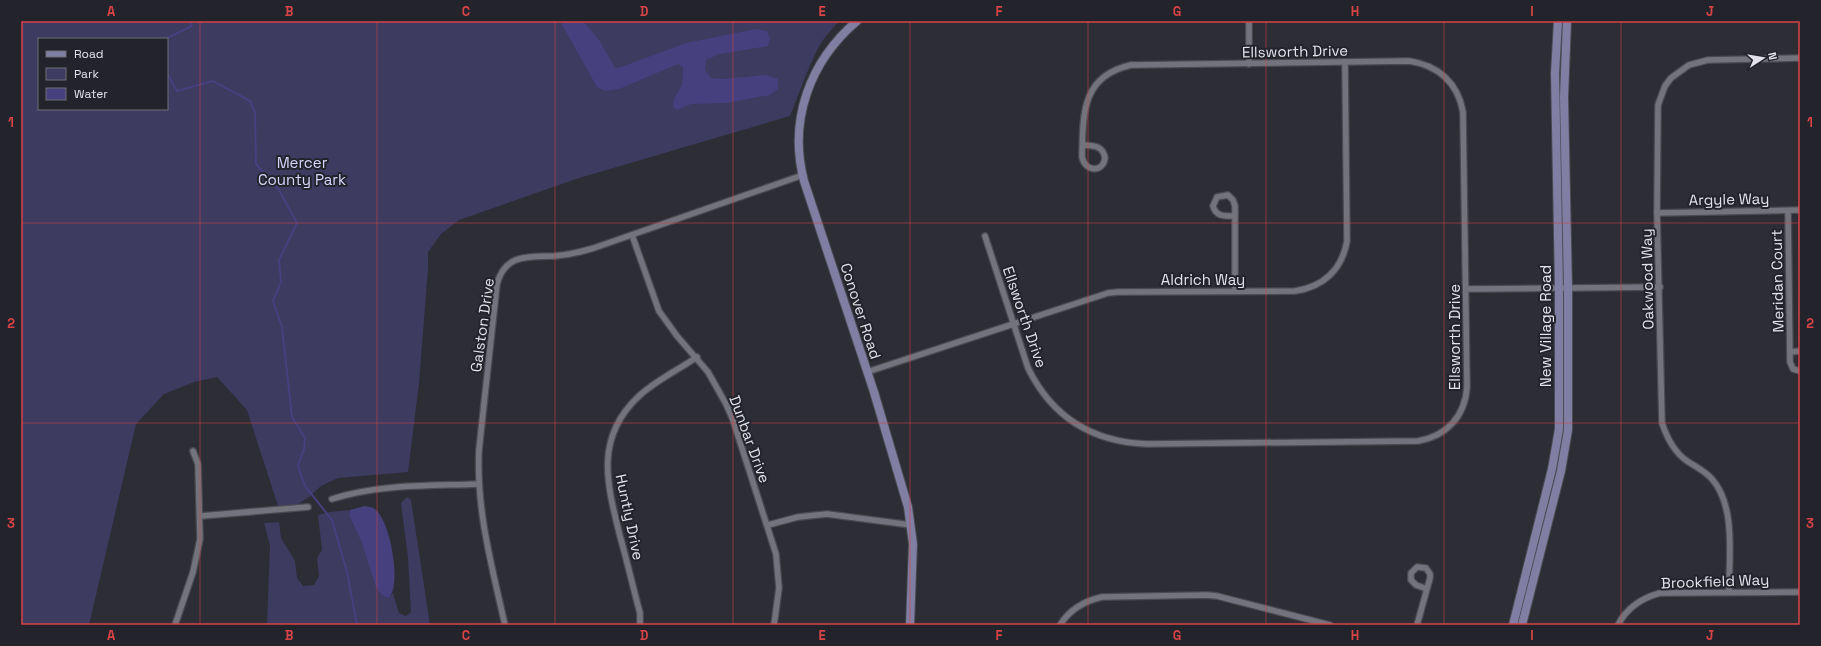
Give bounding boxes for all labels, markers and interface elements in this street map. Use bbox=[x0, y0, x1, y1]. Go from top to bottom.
text: A bbox=[107, 3, 116, 20]
text: B bbox=[285, 3, 294, 20]
text: C bbox=[462, 3, 470, 20]
text: D bbox=[640, 3, 649, 20]
text: E bbox=[818, 3, 826, 20]
text: F bbox=[996, 3, 1003, 20]
text: G bbox=[1173, 3, 1181, 20]
text: H bbox=[1351, 3, 1359, 20]
text: I bbox=[1530, 3, 1534, 20]
text: J bbox=[1706, 3, 1714, 20]
legend bbox=[38, 38, 168, 110]
north arrow bbox=[1743, 38, 1783, 78]
street label: Ellsworth Drive bbox=[1242, 41, 1348, 61]
text: Road bbox=[74, 46, 103, 62]
text: N bbox=[1765, 51, 1780, 61]
text: Park bbox=[74, 66, 99, 82]
text: Water bbox=[74, 86, 108, 102]
text: 1 bbox=[8, 114, 14, 131]
text: 1 bbox=[1807, 114, 1813, 131]
park label: Mercer County Park bbox=[258, 153, 346, 189]
street label: Argyle Way bbox=[1689, 189, 1769, 209]
street label: Oakwood Way bbox=[1637, 228, 1657, 330]
street label: Meridan Court bbox=[1767, 229, 1787, 333]
street label: Conover Road bbox=[837, 260, 885, 362]
street label: Ellsworth Drive bbox=[999, 264, 1051, 370]
street label: New Village Road bbox=[1536, 265, 1555, 387]
street label: Aldrich Way bbox=[1161, 270, 1245, 289]
street label: Galston Drive bbox=[466, 277, 498, 373]
street label: Ellsworth Drive bbox=[1445, 284, 1464, 390]
text: 2 bbox=[7, 315, 15, 332]
text: 2 bbox=[1806, 315, 1814, 332]
street label: Dunbar Drive bbox=[725, 392, 775, 486]
street label: Huntly Drive bbox=[612, 472, 648, 562]
text: 3 bbox=[7, 515, 15, 532]
text: 3 bbox=[1806, 515, 1814, 532]
street label: Brookfield Way bbox=[1660, 570, 1770, 592]
text: A bbox=[107, 627, 116, 644]
text: B bbox=[285, 627, 294, 644]
text: C bbox=[462, 627, 470, 644]
text: D bbox=[640, 627, 649, 644]
text: E bbox=[818, 627, 826, 644]
text: F bbox=[996, 627, 1003, 644]
text: G bbox=[1173, 627, 1181, 644]
text: H bbox=[1351, 627, 1359, 644]
text: I bbox=[1530, 627, 1534, 644]
text: J bbox=[1706, 627, 1714, 644]

